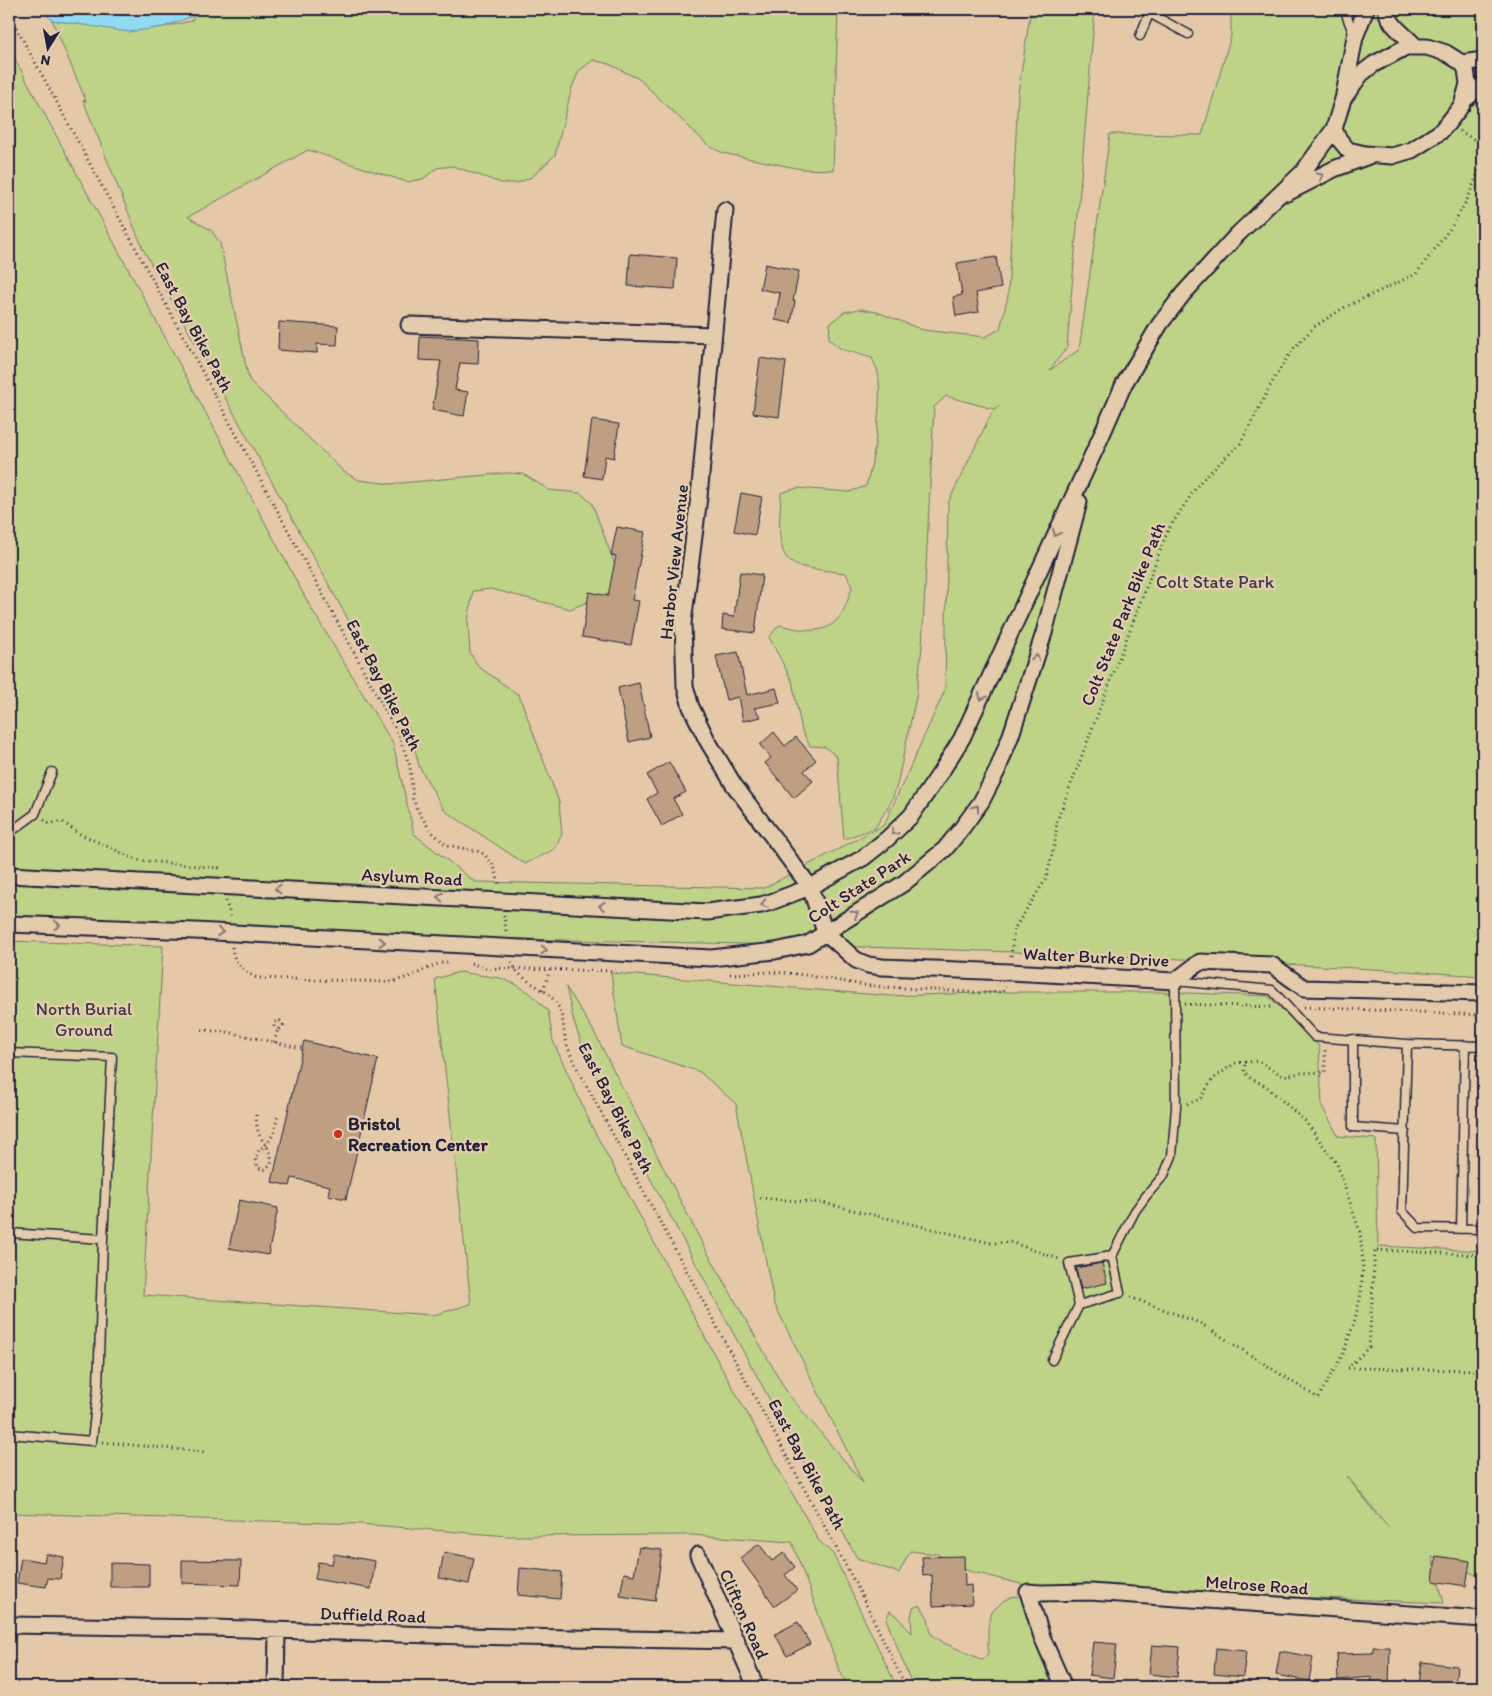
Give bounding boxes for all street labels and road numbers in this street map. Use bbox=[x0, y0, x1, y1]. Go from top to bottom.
street label: East Bay Bike Path bbox=[150, 258, 238, 396]
street label: Harbor View Avenue bbox=[655, 483, 693, 641]
street label: Colt State Park Bike Path bbox=[1076, 519, 1170, 709]
street label: East Bay Bike Path bbox=[341, 616, 427, 755]
street label: Colt State Park bbox=[804, 845, 915, 928]
street label: Asylum Road bbox=[361, 863, 463, 891]
street label: Walter Burke Drive bbox=[1022, 942, 1170, 972]
street label: East Bay Bike Path bbox=[573, 1039, 659, 1178]
street label: East Bay Bike Path bbox=[763, 1395, 851, 1533]
street label: Clifton Road bbox=[714, 1565, 774, 1663]
street label: Melrose Road bbox=[1205, 1570, 1309, 1600]
street label: Duffield Road bbox=[320, 1602, 427, 1628]

